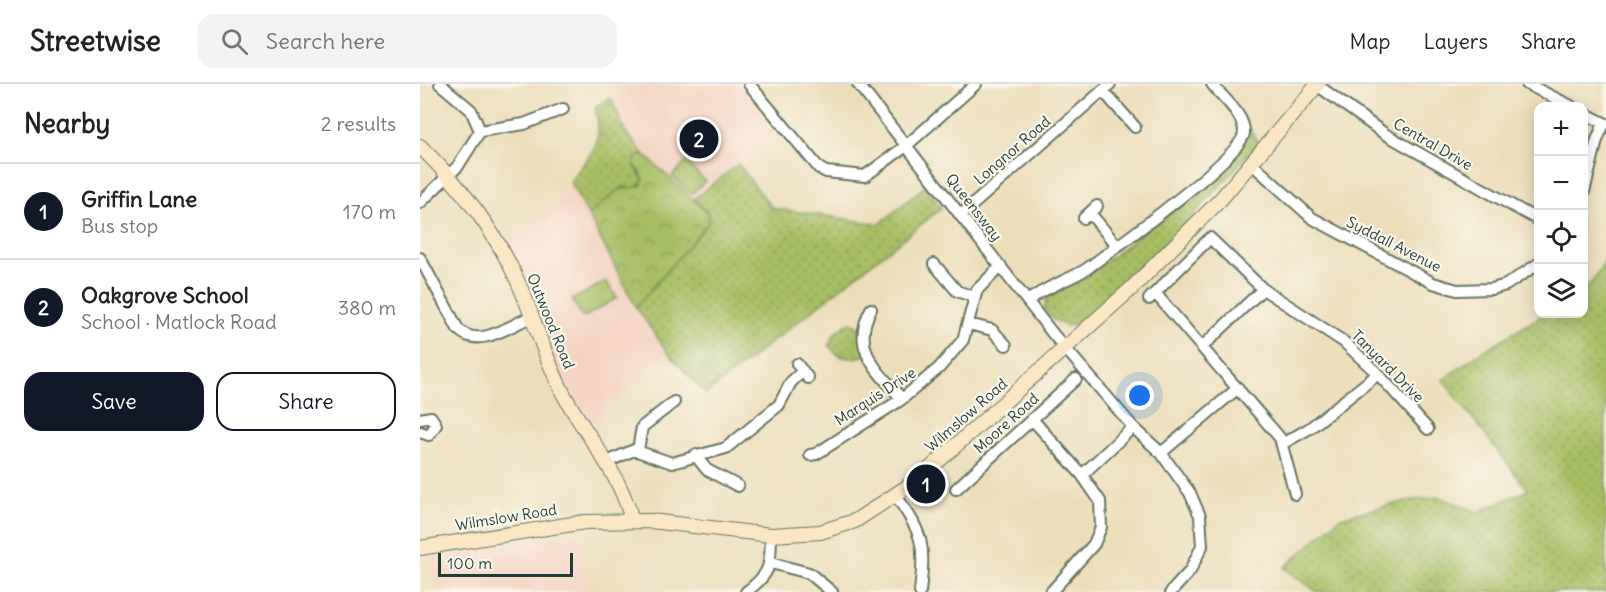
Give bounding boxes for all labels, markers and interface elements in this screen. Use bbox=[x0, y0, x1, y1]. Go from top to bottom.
search box bbox=[197, 14, 617, 68]
text: Streetwise bbox=[30, 23, 161, 59]
icon: search bbox=[218, 25, 251, 58]
text: Search here bbox=[266, 27, 385, 55]
text: Map bbox=[1350, 28, 1390, 55]
text: Layers bbox=[1423, 28, 1488, 55]
text: Share bbox=[1521, 28, 1576, 55]
map controls bbox=[1534, 102, 1588, 318]
button: + bbox=[1534, 102, 1588, 156]
text: Nearby bbox=[24, 107, 110, 140]
text: 2 results bbox=[321, 111, 396, 136]
street label: Longnor Road bbox=[970, 111, 1054, 188]
street label: Central Drive bbox=[1390, 114, 1476, 174]
pin: 2 bbox=[680, 116, 718, 162]
button: − bbox=[1534, 156, 1588, 210]
street label: Queensway bbox=[942, 169, 1006, 245]
text: Griffin Lane bbox=[81, 185, 197, 213]
text: 1 bbox=[40, 199, 47, 224]
text: 170 m bbox=[343, 199, 396, 224]
button: locate bbox=[1534, 210, 1588, 264]
street label: Syddall Avenue bbox=[1344, 212, 1444, 276]
text: Bus stop bbox=[81, 213, 158, 238]
button: layers bbox=[1534, 264, 1588, 318]
street label: Outwood Road bbox=[523, 270, 579, 372]
text: Oakgrove School bbox=[81, 281, 249, 309]
text: 2 bbox=[38, 295, 49, 320]
text: 380 m bbox=[338, 295, 396, 320]
text: School · Matlock Road bbox=[81, 309, 277, 334]
street label: Tanyard Drive bbox=[1348, 326, 1428, 406]
street label: Marquis Drive bbox=[831, 363, 919, 429]
button: Save bbox=[24, 372, 204, 431]
button: Share bbox=[216, 372, 396, 431]
street label: Wilmslow Road bbox=[921, 374, 1011, 456]
your location bbox=[1125, 381, 1154, 410]
street label: Moore Road bbox=[969, 389, 1043, 457]
pin: 1 bbox=[906, 462, 946, 506]
street label: Wilmslow Road bbox=[454, 500, 558, 534]
scale bar bbox=[438, 550, 573, 578]
text: 100 m bbox=[447, 553, 492, 573]

